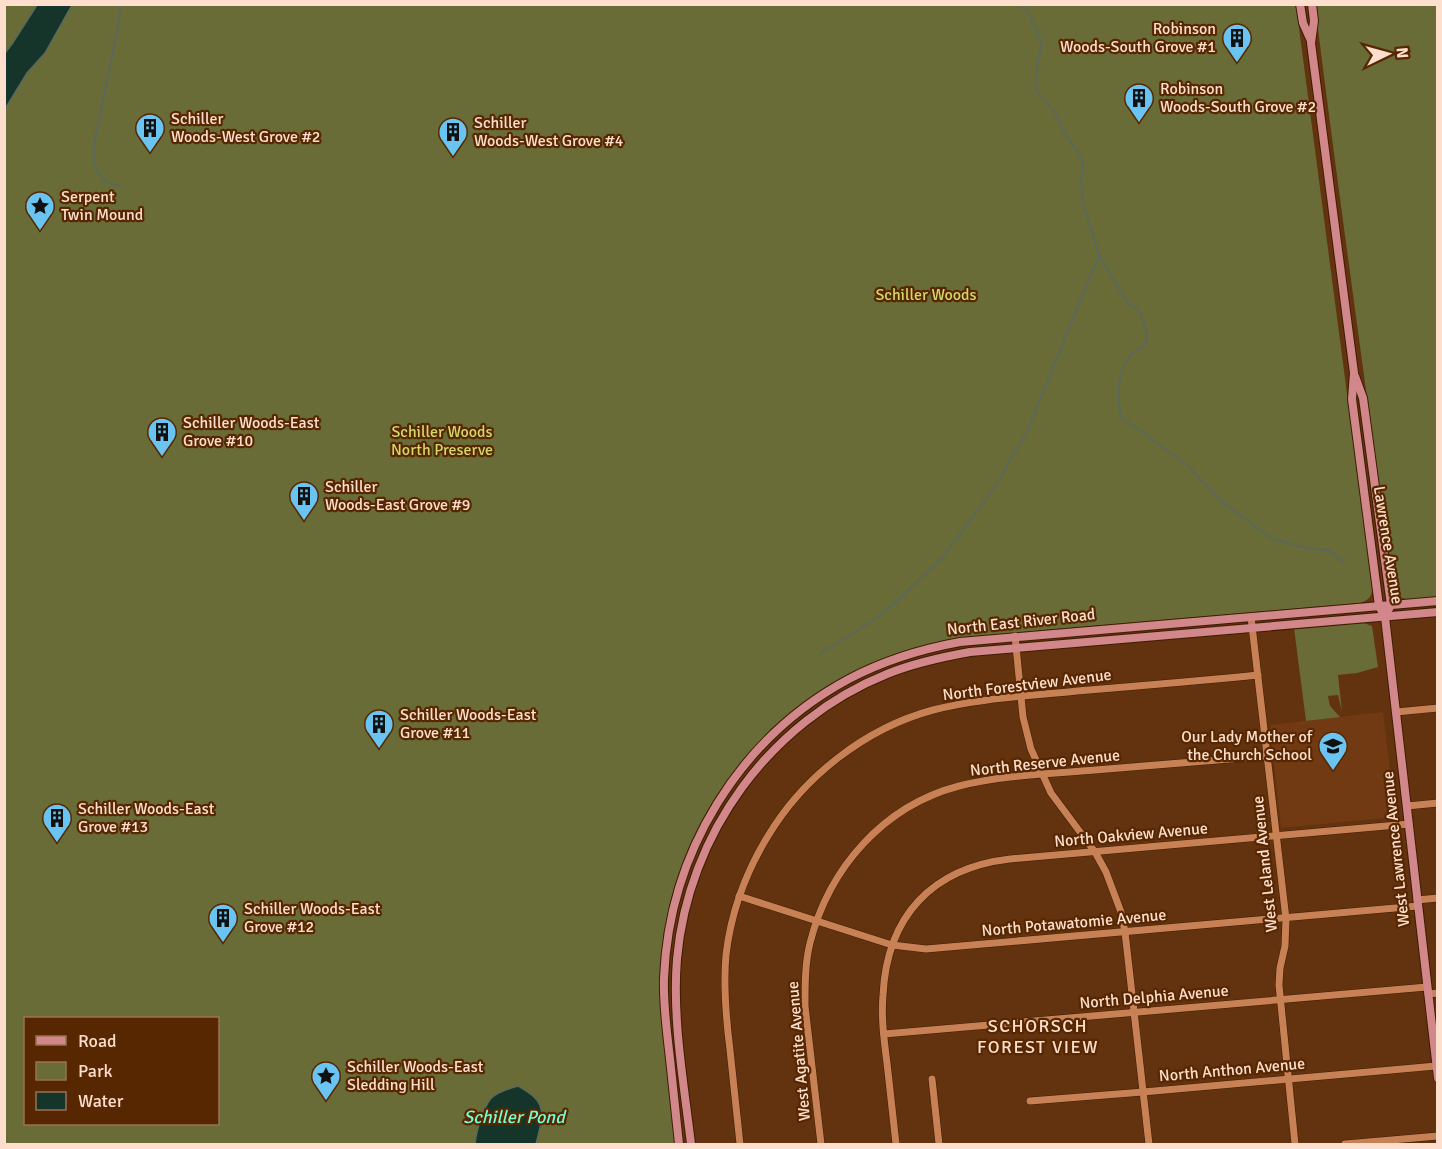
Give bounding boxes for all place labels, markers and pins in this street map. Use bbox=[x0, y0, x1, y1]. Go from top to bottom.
place label: Robinson Woods-South Grove #1 bbox=[1060, 19, 1216, 57]
building icon: Robinson Woods-South Grove #1 bbox=[1221, 22, 1253, 64]
place label: Robinson Woods-South Grove #2 bbox=[1160, 79, 1316, 117]
building icon: Robinson Woods-South Grove #2 bbox=[1123, 82, 1155, 124]
place label: Schiller Woods-West Grove #2 bbox=[171, 109, 320, 147]
building icon: Schiller Woods-West Grove #2 bbox=[134, 112, 166, 154]
place label: Schiller Woods-West Grove #4 bbox=[474, 113, 624, 151]
building icon: Schiller Woods-West Grove #4 bbox=[437, 116, 469, 158]
place label: Serpent Twin Mound bbox=[61, 187, 143, 225]
place icon: Serpent Twin Mound bbox=[24, 190, 56, 232]
place label: Schiller Woods-East Grove #10 bbox=[183, 413, 320, 451]
building icon: Schiller Woods-East Grove #10 bbox=[146, 416, 178, 458]
place label: Schiller Woods-East Grove #9 bbox=[325, 477, 470, 515]
building icon: Schiller Woods-East Grove #9 bbox=[288, 480, 320, 522]
place label: Schiller Woods-East Grove #11 bbox=[400, 705, 537, 743]
building icon: Schiller Woods-East Grove #11 bbox=[363, 708, 395, 750]
place label: Our Lady Mother of the Church School bbox=[1181, 727, 1313, 765]
school or university icon: Our Lady Mother of the Church School bbox=[1317, 730, 1349, 772]
place label: Schiller Woods-East Grove #13 bbox=[78, 799, 215, 837]
building icon: Schiller Woods-East Grove #13 bbox=[41, 802, 73, 844]
place label: Schiller Woods-East Grove #12 bbox=[244, 899, 381, 937]
building icon: Schiller Woods-East Grove #12 bbox=[207, 902, 239, 944]
place label: Schiller Woods-East Sledding Hill bbox=[347, 1057, 484, 1095]
place icon: Schiller Woods-East Sledding Hill bbox=[310, 1060, 342, 1102]

